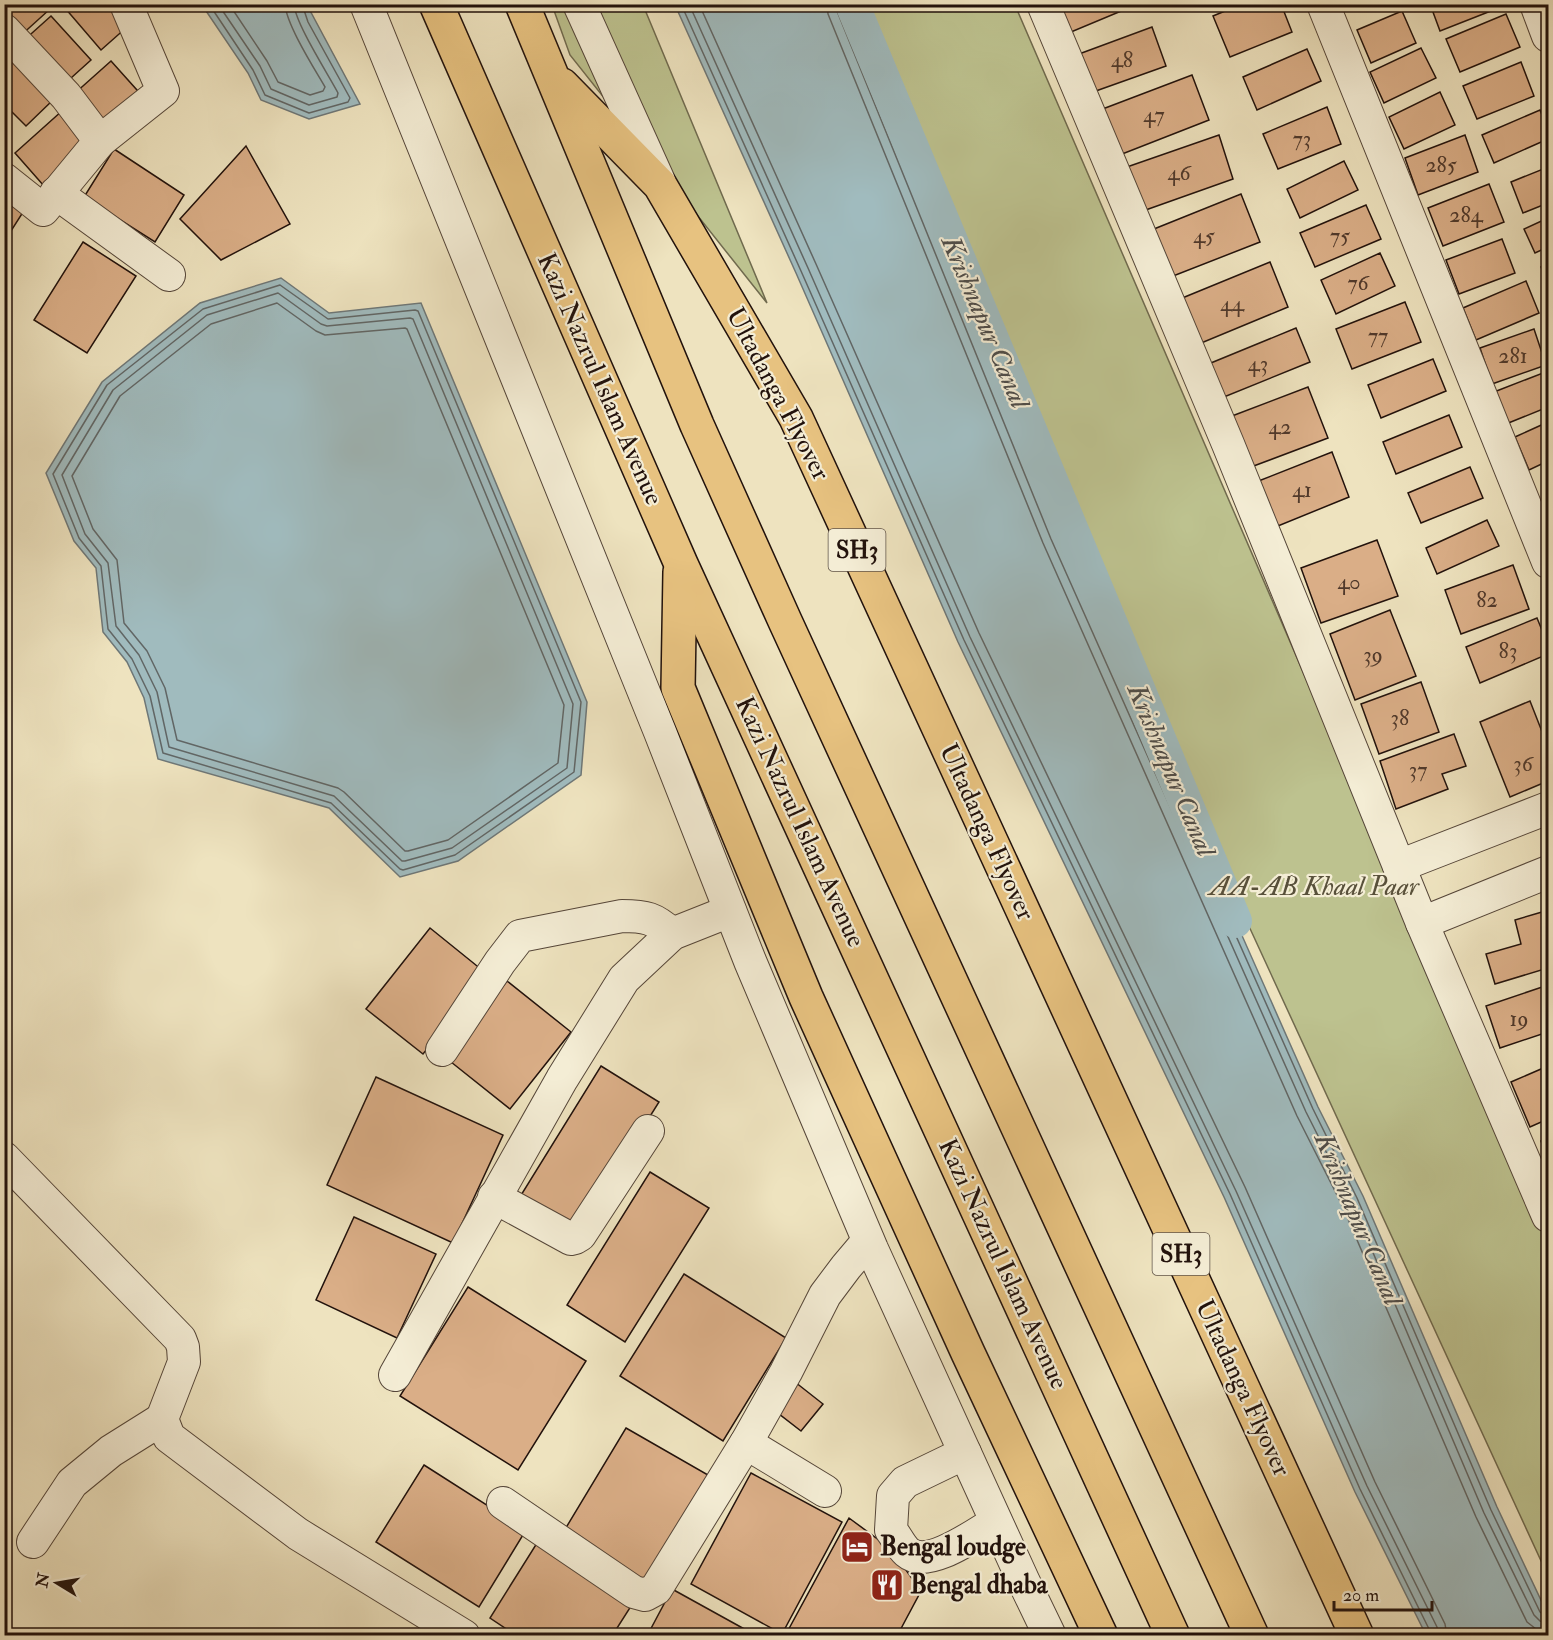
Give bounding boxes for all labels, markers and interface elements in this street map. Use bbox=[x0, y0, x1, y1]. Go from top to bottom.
house number: 48 bbox=[1111, 46, 1133, 74]
house number: 47 bbox=[1143, 101, 1165, 129]
house number: 73 bbox=[1293, 125, 1311, 153]
house number: 285 bbox=[1425, 151, 1457, 179]
house number: 46 bbox=[1168, 159, 1192, 187]
house number: 284 bbox=[1449, 201, 1484, 229]
house number: 45 bbox=[1193, 222, 1215, 250]
house number: 75 bbox=[1330, 222, 1350, 250]
water label: Krishnapur Canal bbox=[933, 229, 1037, 416]
street label: Kazi Nazrul Islam Avenue bbox=[530, 248, 670, 510]
house number: 76 bbox=[1347, 269, 1371, 297]
house number: 44 bbox=[1220, 290, 1245, 318]
street label: Ultadanga Flyover bbox=[719, 302, 837, 486]
house number: 77 bbox=[1368, 322, 1388, 350]
house number: 281 bbox=[1498, 342, 1528, 370]
house number: 43 bbox=[1248, 350, 1268, 378]
house number: 42 bbox=[1268, 413, 1292, 441]
house number: 41 bbox=[1292, 476, 1312, 504]
road number: SH3 bbox=[828, 529, 886, 571]
house number: 40 bbox=[1337, 568, 1361, 596]
house number: 82 bbox=[1476, 586, 1498, 614]
house number: 83 bbox=[1499, 637, 1517, 665]
house number: 39 bbox=[1363, 641, 1383, 669]
water label: Krishnapur Canal bbox=[1119, 677, 1223, 864]
street label: Kazi Nazrul Islam Avenue bbox=[728, 692, 872, 952]
house number: 38 bbox=[1391, 704, 1409, 732]
street label: Ultadanga Flyover bbox=[932, 739, 1042, 926]
house number: 36 bbox=[1513, 750, 1535, 778]
house number: 37 bbox=[1409, 756, 1427, 784]
park label: AA-AB Khaal Paar bbox=[1206, 871, 1420, 903]
house number: 19 bbox=[1509, 1005, 1529, 1033]
water label: Krishnapur Canal bbox=[1306, 1126, 1410, 1313]
street label: Kazi Nazrul Islam Avenue bbox=[931, 1134, 1075, 1394]
road number: SH3 bbox=[1152, 1233, 1210, 1275]
street label: Ultadanga Flyover bbox=[1188, 1295, 1298, 1482]
hotel icon: Bengal loudge bbox=[839, 1529, 875, 1565]
place label: Bengal loudge bbox=[880, 1531, 1026, 1564]
north arrow bbox=[27, 1553, 87, 1613]
restaurant icon: Bengal dhaba bbox=[869, 1567, 905, 1603]
place label: Bengal dhaba bbox=[910, 1569, 1049, 1602]
text: N bbox=[32, 1571, 55, 1590]
scale bar bbox=[1334, 1574, 1432, 1612]
text: 20 m bbox=[1343, 1584, 1379, 1607]

